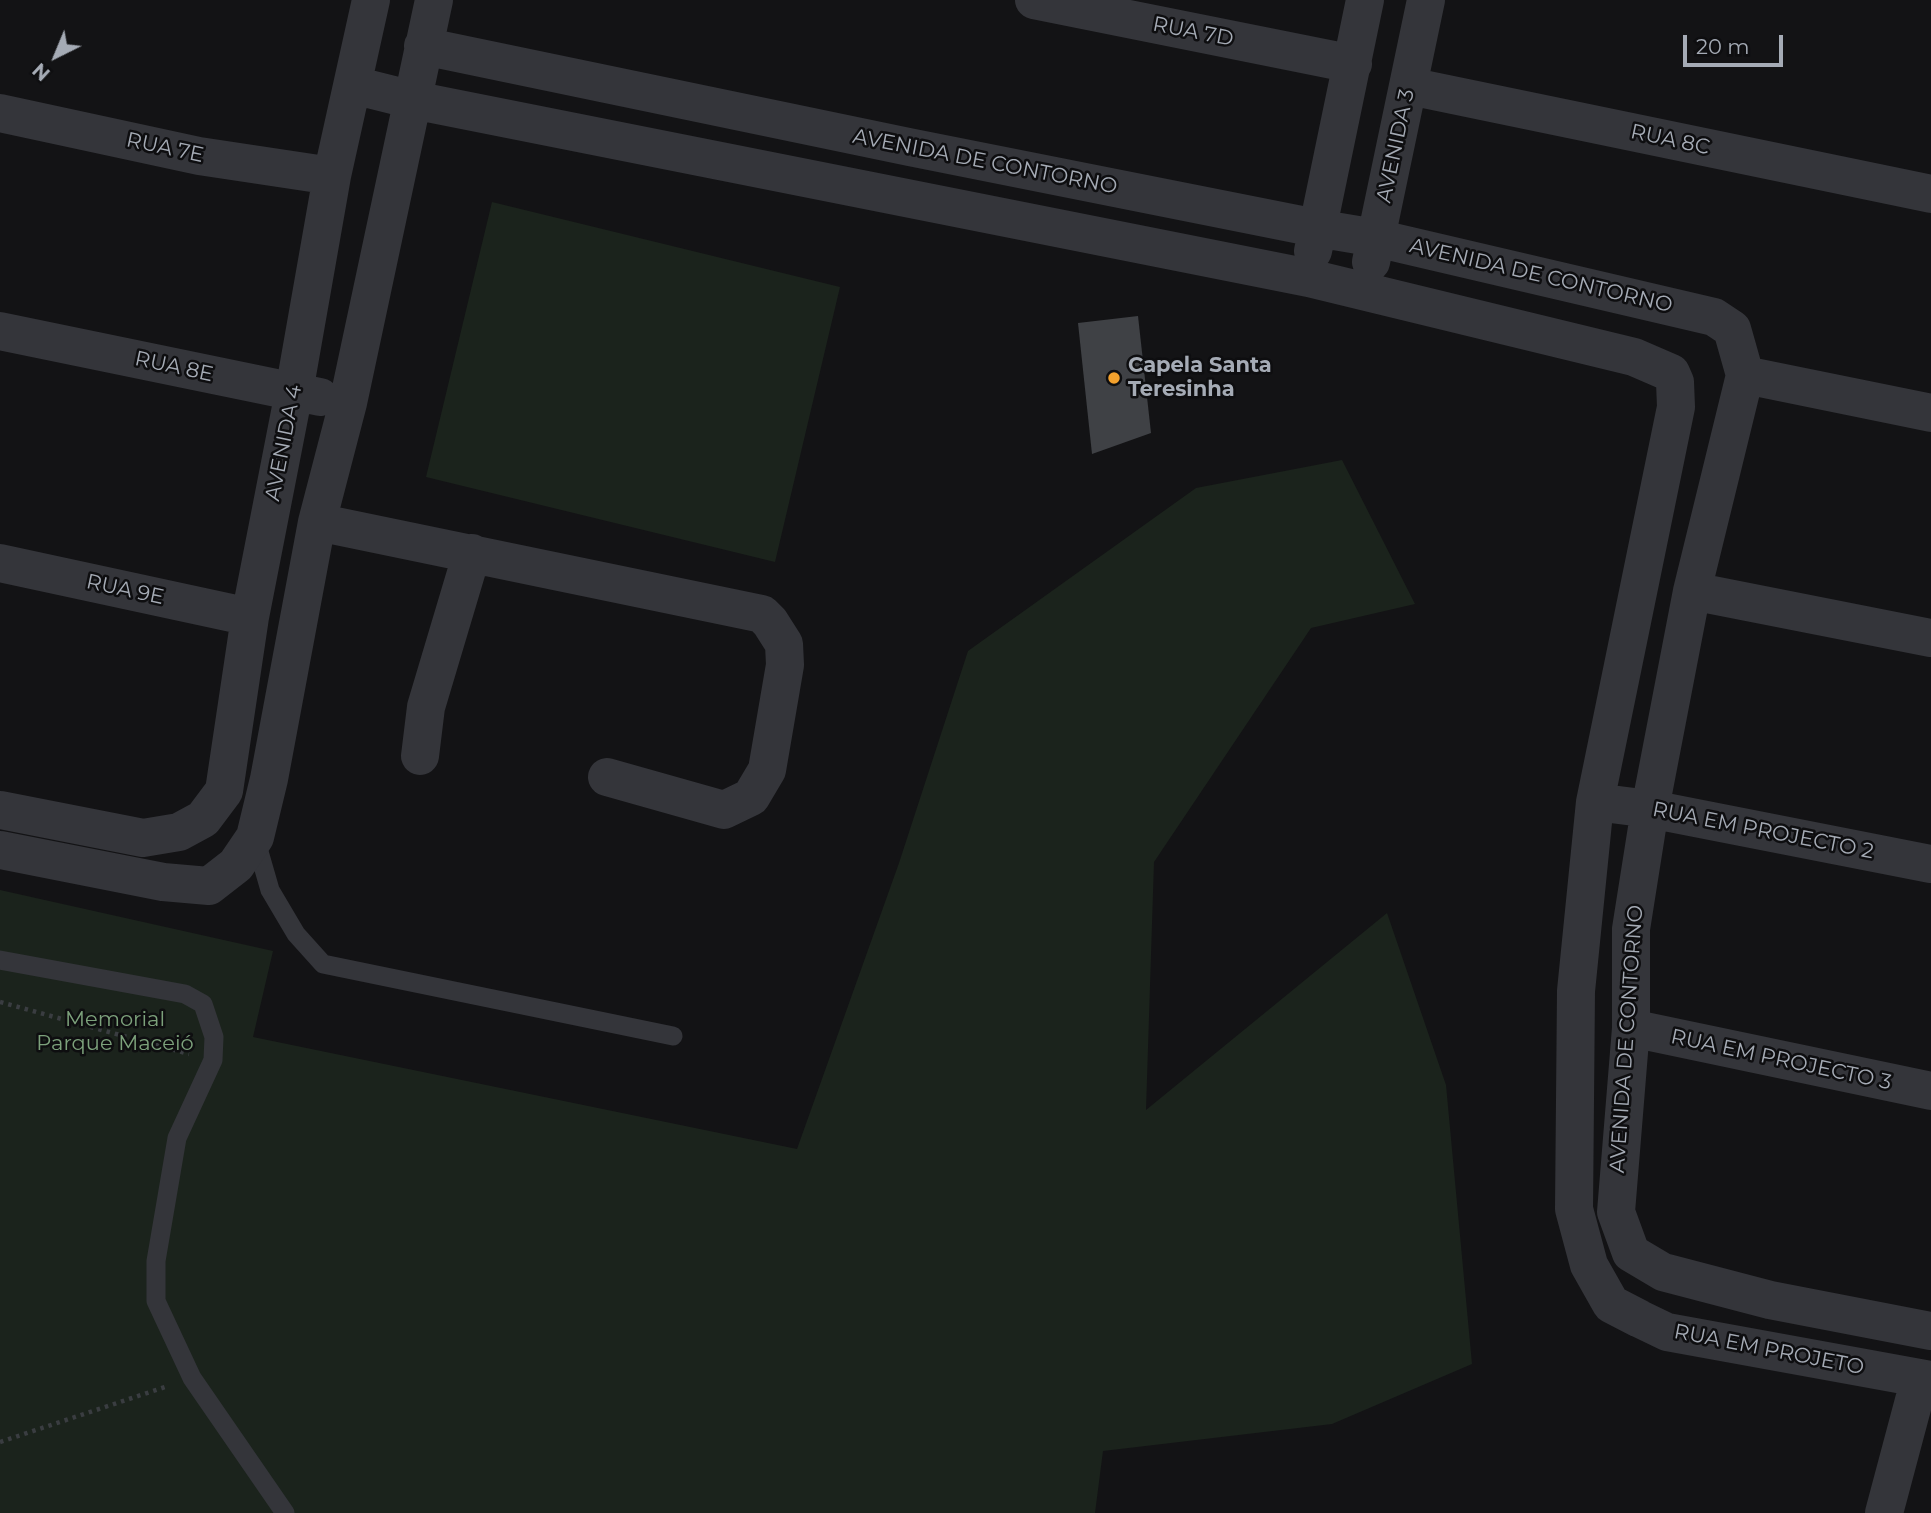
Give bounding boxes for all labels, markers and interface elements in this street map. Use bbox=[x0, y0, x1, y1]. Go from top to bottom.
street label: RUA 7D bbox=[1150, 12, 1236, 52]
north arrow bbox=[21, 21, 91, 91]
scale bar bbox=[1686, 21, 1786, 65]
text: 20 m bbox=[1696, 34, 1750, 59]
text: N bbox=[28, 58, 55, 85]
street label: AVENIDA 3 bbox=[1372, 87, 1420, 205]
street label: RUA 8C bbox=[1628, 119, 1712, 161]
street label: AVENIDA DE CONTORNO bbox=[851, 124, 1119, 200]
street label: RUA 7E bbox=[124, 128, 206, 168]
street label: AVENIDA DE CONTORNO bbox=[1407, 233, 1675, 319]
street label: RUA 8E bbox=[132, 346, 216, 388]
place label: Capela Santa Teresinha bbox=[1128, 353, 1272, 403]
marker: Capela Santa Teresinha bbox=[1106, 370, 1122, 386]
street label: AVENIDA 4 bbox=[260, 383, 308, 503]
street label: RUA 9E bbox=[84, 569, 166, 611]
street label: RUA EM PROJECTO 2 bbox=[1650, 797, 1876, 865]
street label: AVENIDA DE CONTORNO bbox=[1605, 904, 1649, 1174]
park label: Memorial Parque Maceió bbox=[36, 1007, 194, 1057]
street label: RUA EM PROJECTO 3 bbox=[1668, 1024, 1894, 1096]
street label: RUA EM PROJETO bbox=[1672, 1319, 1866, 1381]

